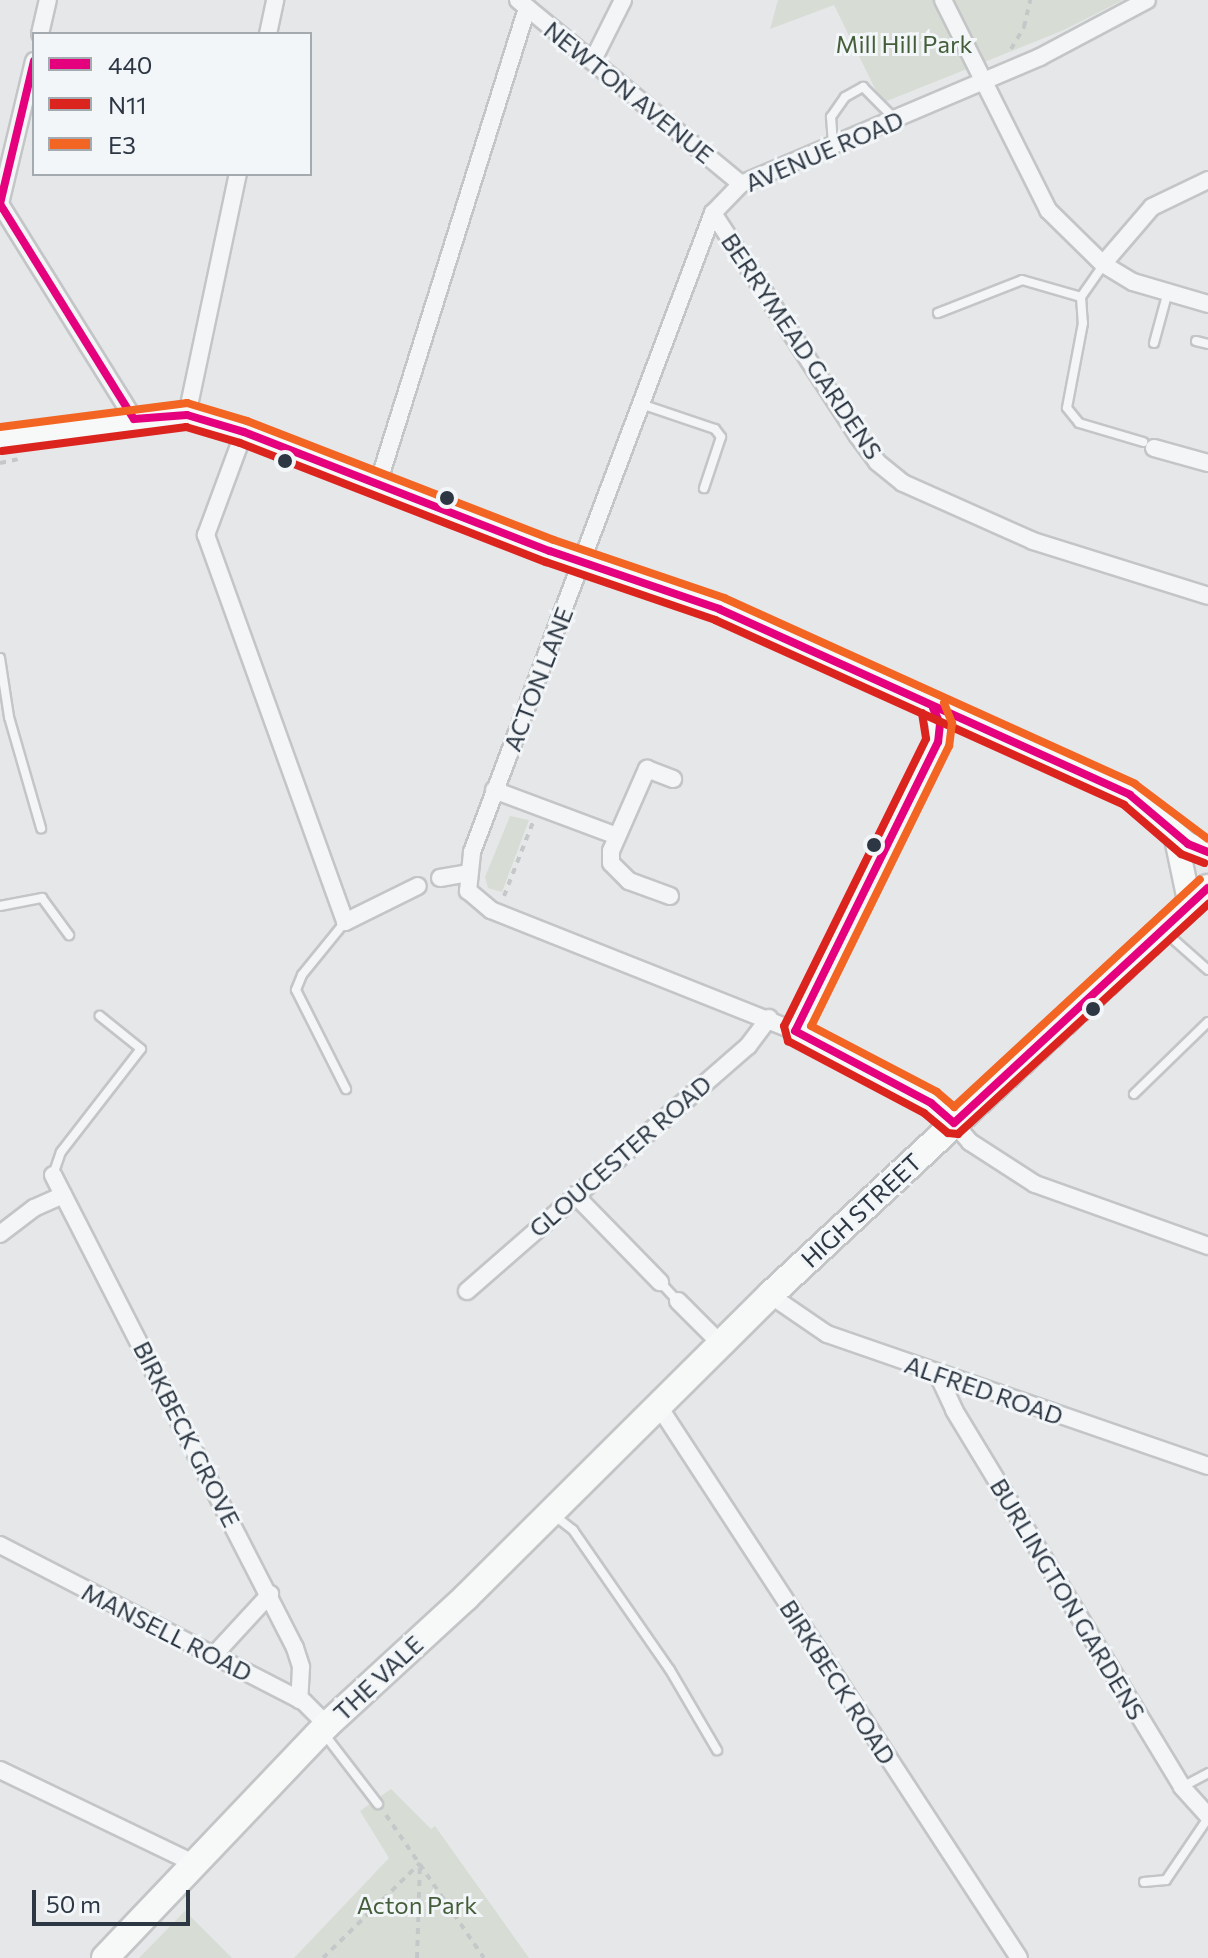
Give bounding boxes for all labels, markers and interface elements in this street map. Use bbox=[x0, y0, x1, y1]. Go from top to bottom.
street label: NEWTON AVENUE bbox=[539, 15, 719, 169]
park label: Mill Hill Park bbox=[835, 30, 973, 58]
legend bbox=[32, 32, 312, 176]
text: 440 bbox=[108, 50, 152, 79]
text: N11 bbox=[108, 90, 147, 119]
street label: AVENUE ROAD bbox=[741, 105, 907, 197]
text: E3 bbox=[108, 130, 136, 159]
street label: BERRYMEAD GARDENS bbox=[716, 228, 888, 464]
unlabelled marker bbox=[277, 453, 293, 469]
unlabelled marker bbox=[439, 490, 455, 506]
street label: ACTON LANE bbox=[497, 603, 579, 755]
unlabelled marker bbox=[866, 837, 882, 853]
unlabelled marker bbox=[1085, 1001, 1101, 1017]
street label: GLOUCESTER ROAD bbox=[523, 1069, 717, 1243]
street label: HIGH STREET bbox=[795, 1147, 927, 1273]
street label: BIRKBECK GROVE bbox=[128, 1336, 246, 1532]
street label: ALFRED ROAD bbox=[901, 1349, 1067, 1431]
street label: BURLINGTON GARDENS bbox=[985, 1473, 1151, 1725]
street label: MANSELL ROAD bbox=[77, 1577, 257, 1687]
street label: BIRKBECK ROAD bbox=[774, 1594, 902, 1770]
street label: THE VALE bbox=[327, 1629, 429, 1727]
scale bar bbox=[36, 1874, 194, 1924]
text: 50 m bbox=[46, 1889, 101, 1918]
park label: Acton Park bbox=[357, 1891, 477, 1919]

